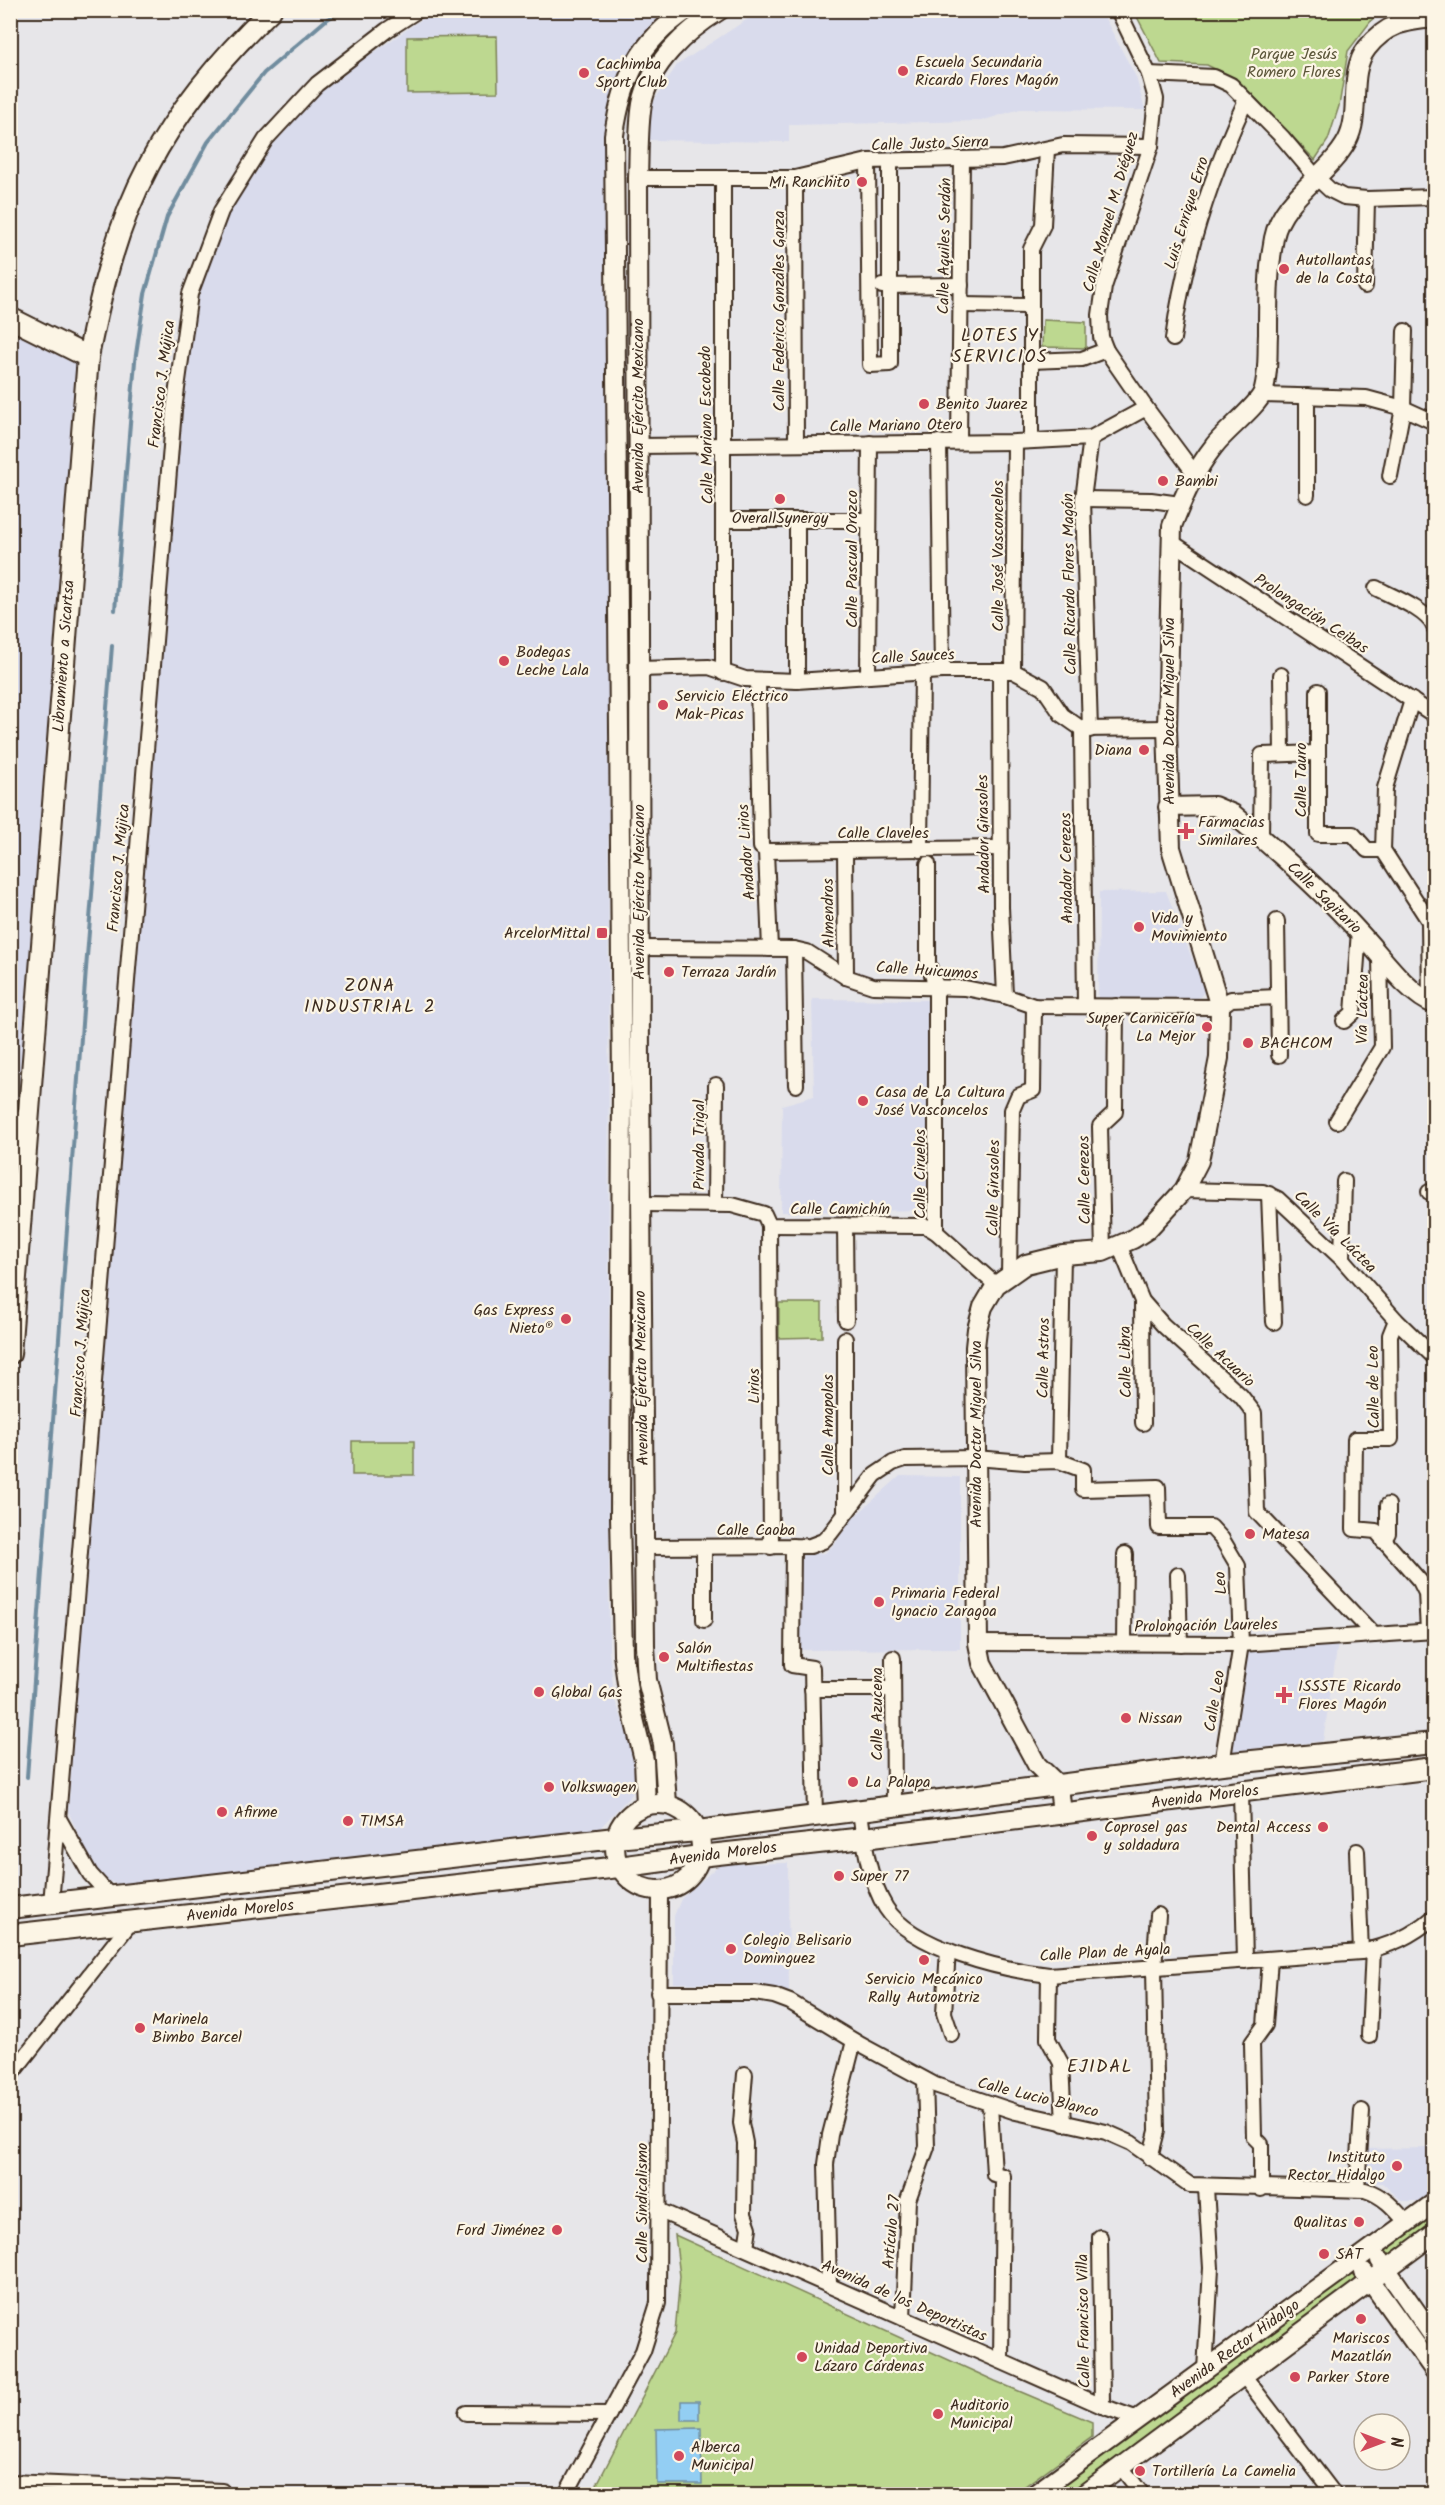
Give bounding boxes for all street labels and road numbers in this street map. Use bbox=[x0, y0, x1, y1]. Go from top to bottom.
street label: Calle Justo Sierra bbox=[871, 129, 989, 159]
street label: Calle Manuel M. Diéguez bbox=[1076, 129, 1146, 295]
street label: Luis Enrique Erro bbox=[1158, 154, 1216, 272]
street label: Calle Aquiles Serdán bbox=[931, 177, 959, 315]
street label: Calle Federico Gonzáles Garza bbox=[767, 211, 792, 411]
street label: Avenida Ejército Mexicano bbox=[626, 318, 651, 494]
street label: Francisco J. Mújica bbox=[142, 319, 182, 449]
street label: Calle Mariano Escobedo bbox=[693, 345, 721, 505]
street label: Calle Mariano Otero bbox=[829, 412, 963, 440]
street label: Calle José Vasconcelos bbox=[986, 480, 1011, 632]
street label: Calle Pascual Orozco bbox=[840, 490, 865, 628]
street label: Calle Ricardo Flores Magón bbox=[1056, 493, 1084, 675]
street label: Prolongación Ceibas bbox=[1249, 567, 1374, 661]
street label: Libramiento a Sicartsa bbox=[46, 579, 82, 733]
street label: Avenida Doctor Miguel Silva bbox=[1157, 617, 1182, 805]
street label: Calle Sauces bbox=[871, 642, 955, 672]
street label: Calle Tauro bbox=[1289, 743, 1314, 817]
street label: Andador Girasoles bbox=[970, 774, 998, 894]
street label: Francisco J. Mújica bbox=[101, 803, 137, 933]
street label: Andador Lirios bbox=[731, 803, 763, 901]
street label: Avenida Ejército Mexicano bbox=[627, 804, 652, 980]
street label: Andador Cerezos bbox=[1054, 812, 1080, 924]
street label: Calle Claveles bbox=[837, 821, 929, 846]
street label: Calle Sagitario bbox=[1281, 856, 1367, 940]
street label: Almendros bbox=[816, 878, 842, 948]
street label: Calle Huicumos bbox=[875, 955, 979, 987]
street label: Vía Láctea bbox=[1350, 974, 1376, 1044]
street label: Privada Trigal bbox=[687, 1100, 712, 1190]
street label: Calle Ciruelos bbox=[908, 1129, 933, 1219]
street label: Calle Cerezos bbox=[1072, 1135, 1098, 1225]
street label: Calle Girasoles bbox=[981, 1139, 1007, 1237]
street label: Calle Vía Láctea bbox=[1288, 1185, 1382, 1279]
street label: Calle Camichín bbox=[790, 1197, 890, 1222]
street label: Francisco J. Mújica bbox=[64, 1288, 98, 1418]
street label: Avenida Ejército Mexicano bbox=[628, 1290, 656, 1466]
street label: Calle Acuario bbox=[1180, 1316, 1260, 1394]
street label: Calle Astros bbox=[1031, 1317, 1057, 1399]
street label: Calle Libra bbox=[1113, 1326, 1139, 1398]
street label: Avenida Doctor Miguel Silva bbox=[964, 1340, 989, 1528]
street label: Calle de Leo bbox=[1361, 1345, 1387, 1429]
street label: Lirios bbox=[742, 1368, 767, 1404]
street label: Calle Amapolas bbox=[816, 1374, 841, 1476]
street label: Calle Caoba bbox=[717, 1518, 795, 1543]
street label: Leo bbox=[1208, 1570, 1234, 1596]
street label: Prolongación Laureles bbox=[1134, 1612, 1278, 1640]
street label: Calle Azucena bbox=[865, 1667, 890, 1761]
street label: Calle Leo bbox=[1198, 1669, 1232, 1733]
street label: Avenida Morelos bbox=[1150, 1778, 1260, 1816]
street label: Avenida Morelos bbox=[668, 1835, 778, 1873]
street label: Avenida Morelos bbox=[185, 1893, 295, 1929]
street label: Calle Plan de Ayala bbox=[1039, 1937, 1171, 1969]
street label: Calle Lucio Blanco bbox=[975, 2071, 1101, 2125]
street label: Calle Sindicalismo bbox=[630, 2143, 655, 2263]
street label: Artículo 27 bbox=[876, 2193, 908, 2270]
street label: Avenida de los Deportistas bbox=[817, 2253, 991, 2349]
street label: Calle Francisco Villa bbox=[1070, 2254, 1098, 2388]
street label: Avenida Rector Hidalgo bbox=[1165, 2293, 1305, 2405]

